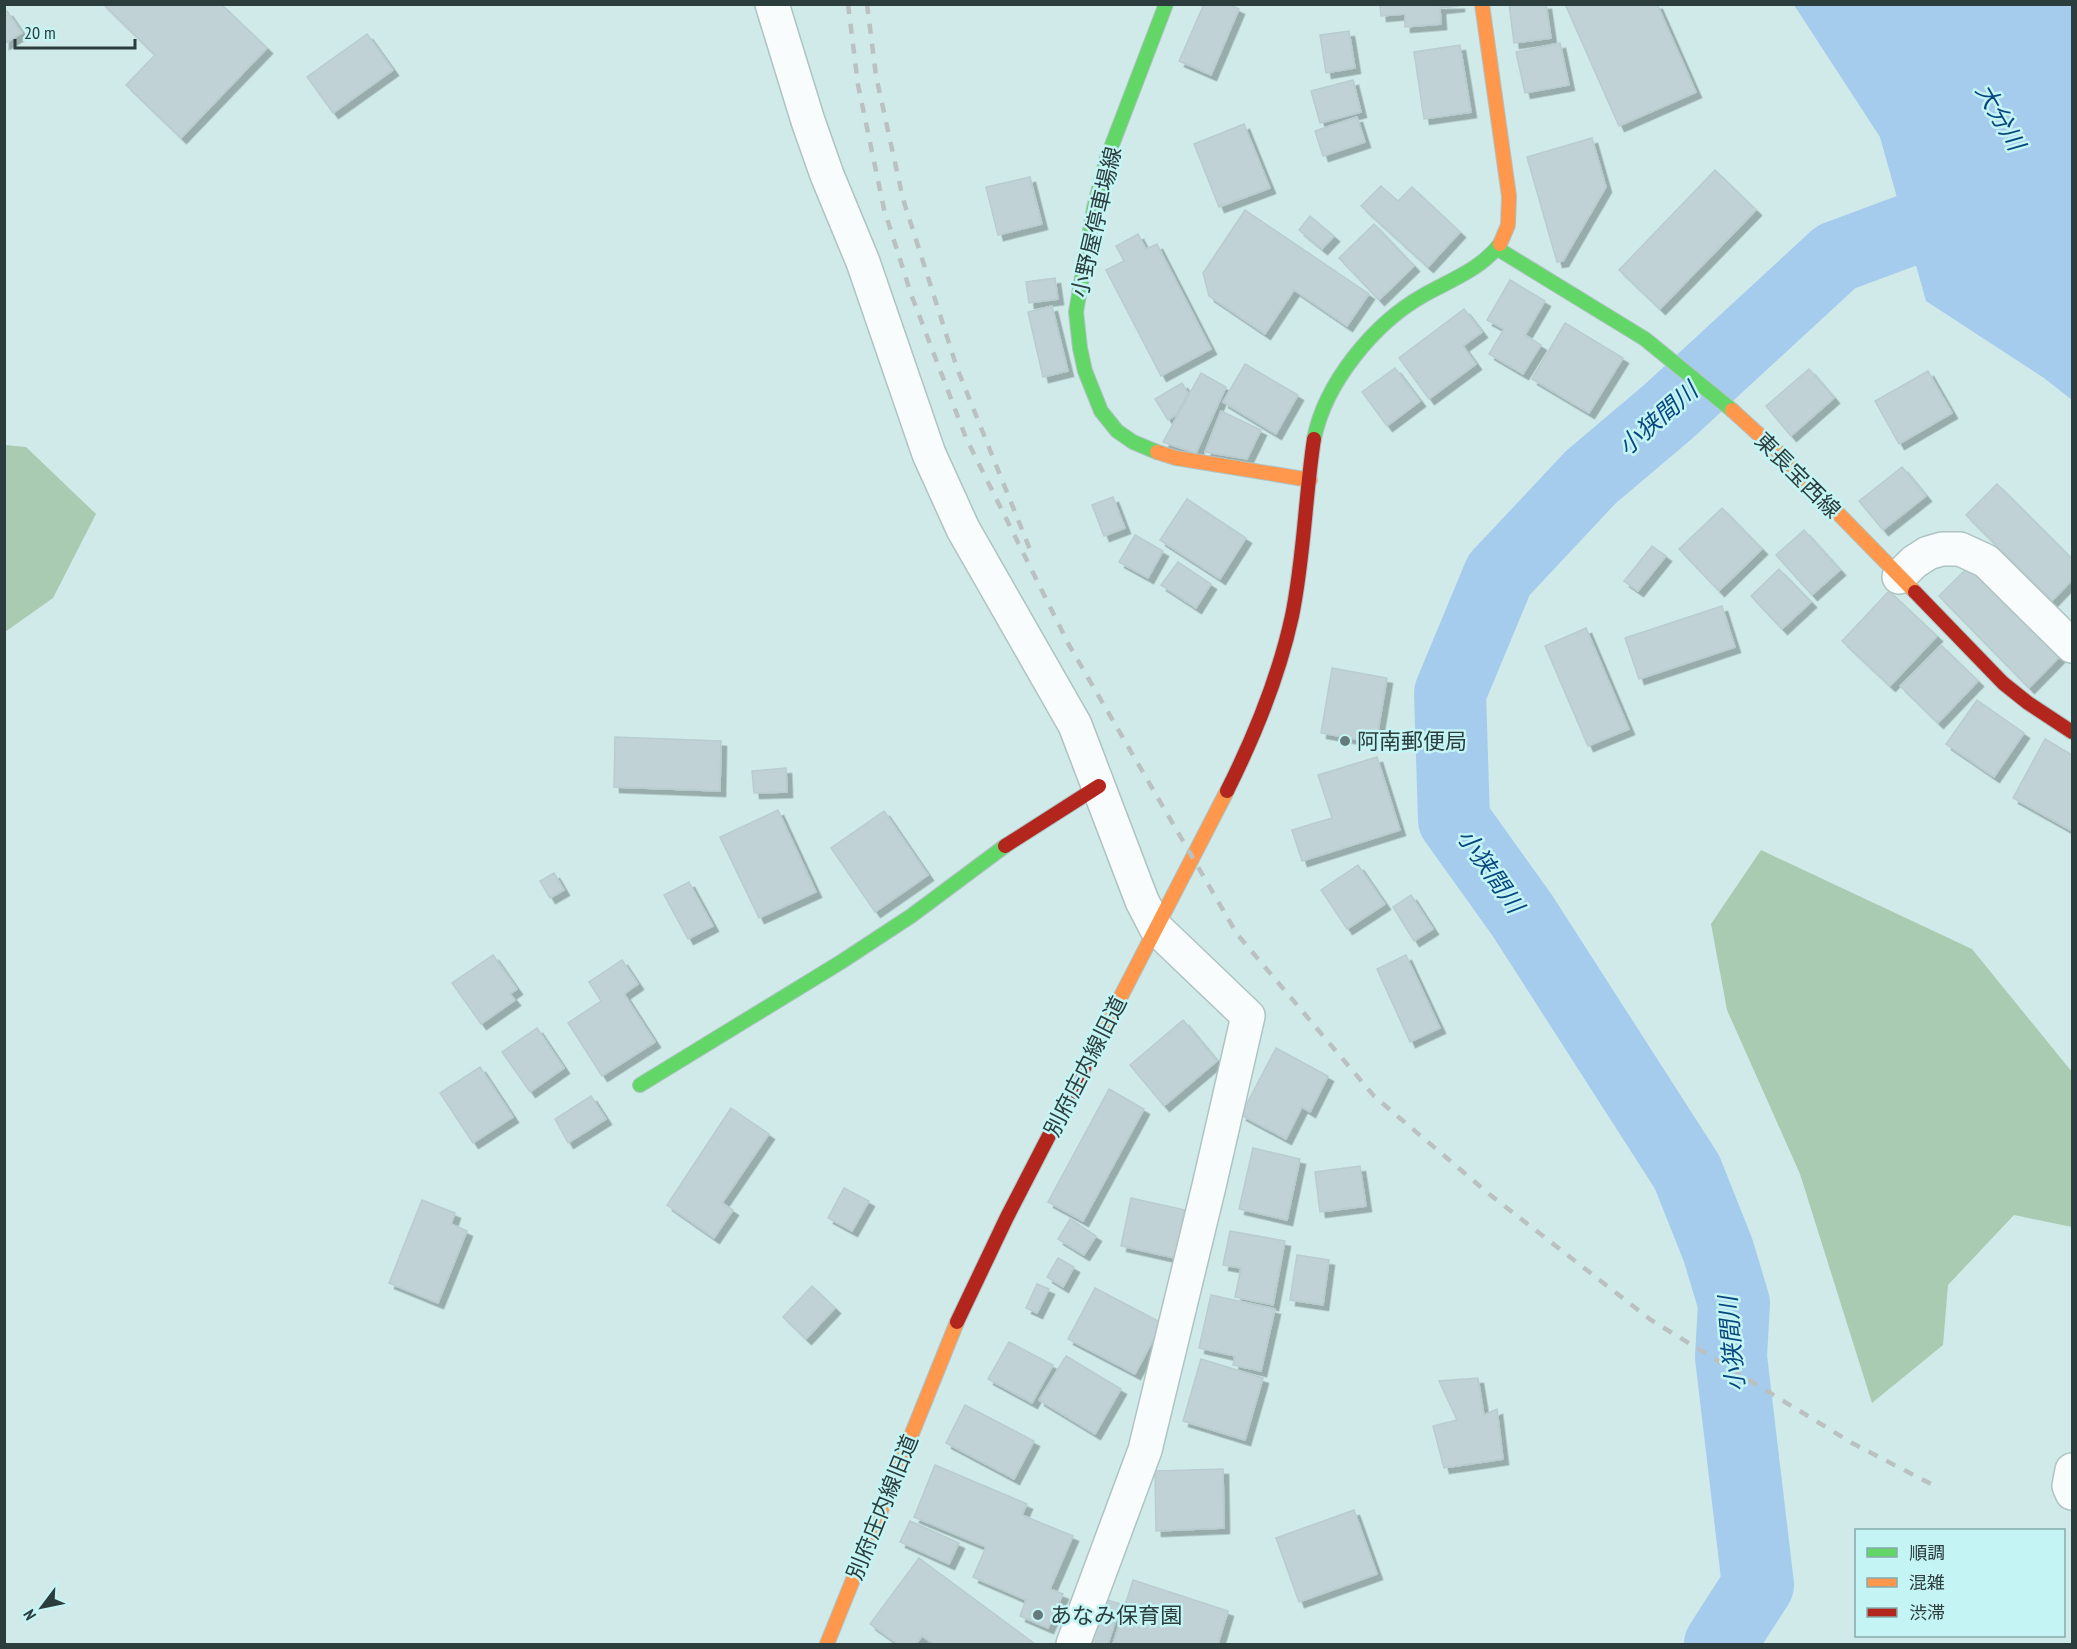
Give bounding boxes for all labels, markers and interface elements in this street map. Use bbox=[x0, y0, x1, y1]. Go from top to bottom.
scale bar bbox=[15, 12, 135, 50]
text: 20 m bbox=[24, 21, 56, 44]
water label: 大分川 bbox=[1969, 78, 2033, 158]
street label: 小野屋停車場線 bbox=[1065, 144, 1127, 300]
water label: 小狭間川 bbox=[1611, 373, 1706, 462]
street label: 東長宝西線 bbox=[1749, 426, 1847, 524]
place label: 阿南郵便局 bbox=[1357, 727, 1467, 755]
marker: 阿南郵便局 bbox=[1338, 734, 1352, 748]
water label: 小狭間川 bbox=[1450, 823, 1532, 921]
street label: 別府庄内線旧道 bbox=[1038, 991, 1132, 1141]
water label: 小狭間川 bbox=[1712, 1292, 1751, 1393]
street label: 別府庄内線旧道 bbox=[840, 1430, 924, 1584]
legend bbox=[1855, 1529, 2065, 1637]
text: 順調 bbox=[1909, 1541, 1945, 1564]
text: 混雑 bbox=[1909, 1571, 1945, 1594]
north arrow bbox=[12, 1577, 72, 1637]
place label: あなみ保育園 bbox=[1050, 1601, 1182, 1629]
text: 渋滞 bbox=[1909, 1601, 1945, 1624]
text: N bbox=[19, 1606, 40, 1624]
marker: あなみ保育園 bbox=[1031, 1608, 1045, 1622]

